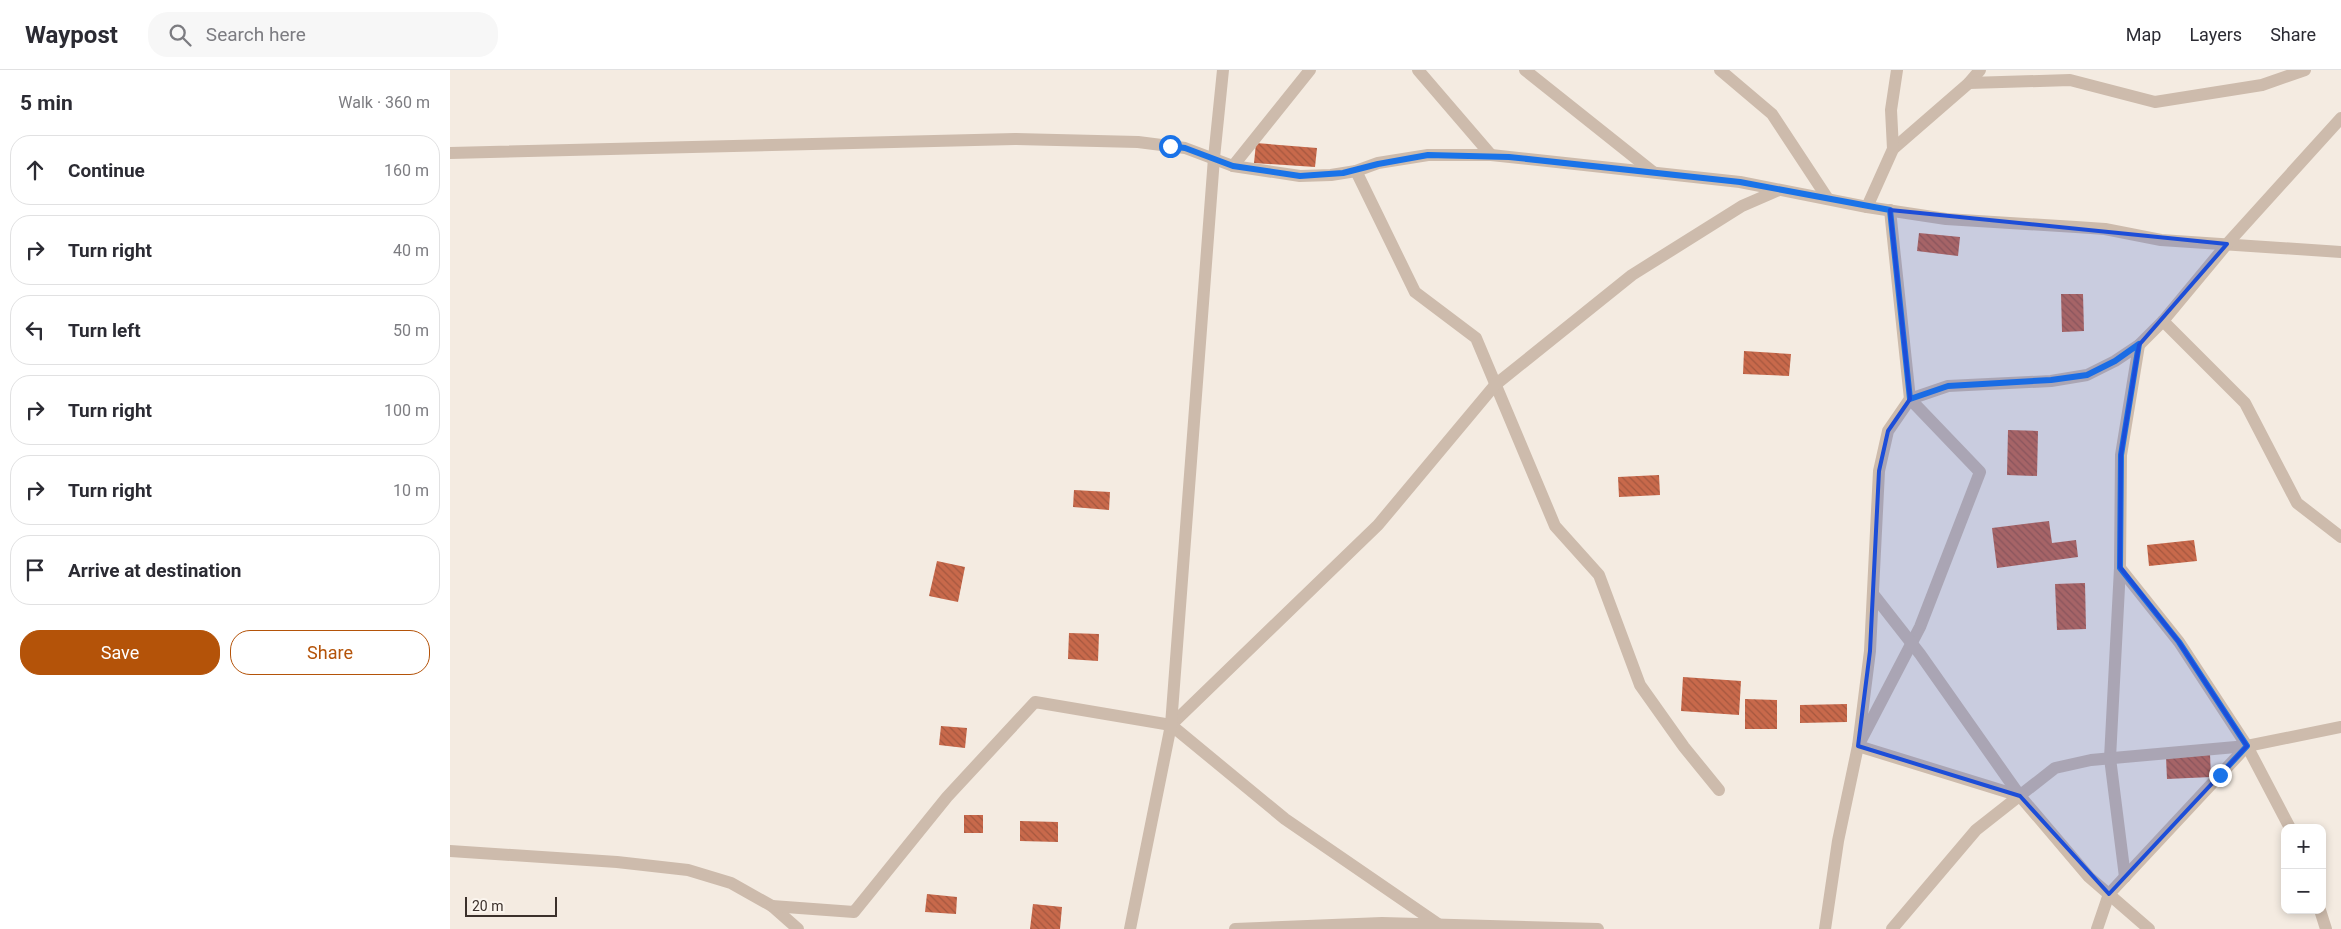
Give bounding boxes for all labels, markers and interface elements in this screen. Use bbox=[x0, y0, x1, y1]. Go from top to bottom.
search box bbox=[148, 12, 498, 57]
text: Waypost bbox=[25, 21, 118, 49]
icon: search bbox=[166, 21, 194, 49]
text: Search here bbox=[206, 23, 306, 46]
text: Map bbox=[2126, 24, 2161, 45]
text: Layers bbox=[2189, 24, 2242, 45]
text: Share bbox=[2270, 24, 2316, 45]
text: 5 min bbox=[20, 91, 73, 115]
text: Walk · 360 m bbox=[338, 93, 430, 112]
route start bbox=[1159, 135, 1182, 158]
icon: ahead bbox=[21, 156, 49, 184]
text: Continue bbox=[68, 159, 145, 182]
text: 160 m bbox=[384, 161, 429, 180]
icon: right bbox=[21, 236, 49, 264]
text: Turn right bbox=[68, 239, 152, 262]
text: 40 m bbox=[393, 241, 429, 260]
icon: left bbox=[21, 316, 49, 344]
text: Turn left bbox=[68, 319, 141, 342]
text: 50 m bbox=[393, 321, 429, 340]
icon: right bbox=[21, 396, 49, 424]
text: Turn right bbox=[68, 399, 152, 422]
text: 100 m bbox=[384, 401, 429, 420]
icon: right bbox=[21, 476, 49, 504]
text: Turn right bbox=[68, 479, 152, 502]
text: 10 m bbox=[393, 481, 429, 500]
icon: arrive bbox=[21, 556, 49, 584]
text: Arrive at destination bbox=[68, 559, 241, 582]
button: Save bbox=[20, 630, 220, 675]
button: Share bbox=[230, 630, 430, 675]
route end bbox=[2209, 764, 2232, 787]
map controls bbox=[2281, 824, 2326, 914]
button: + bbox=[2281, 824, 2326, 869]
button: − bbox=[2281, 869, 2326, 914]
scale bar bbox=[465, 894, 558, 917]
text: 20 m bbox=[472, 898, 504, 914]

